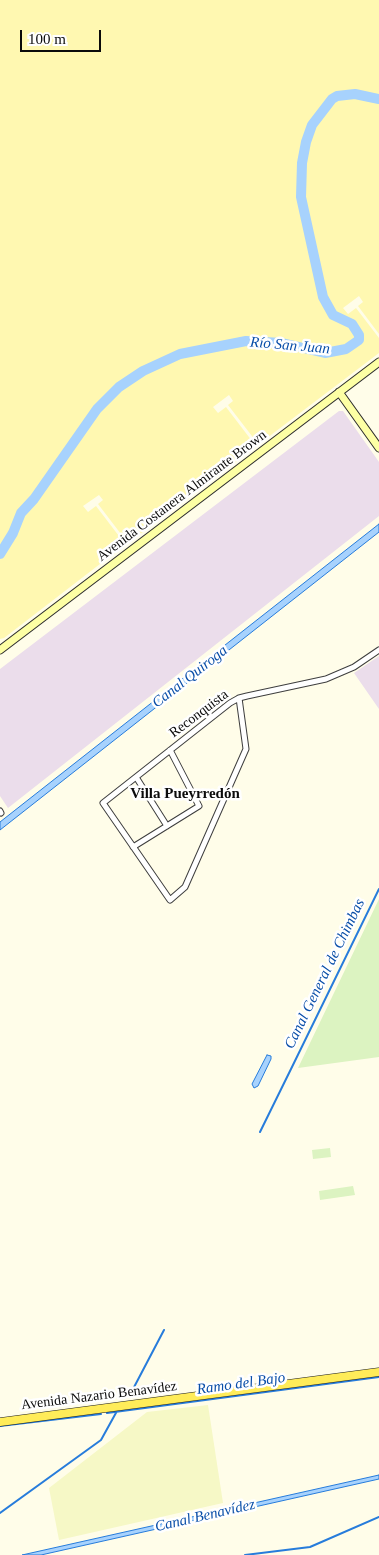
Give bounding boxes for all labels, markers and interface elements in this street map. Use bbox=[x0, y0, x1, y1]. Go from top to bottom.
scale bar bbox=[22, 20, 104, 52]
text: 100 m bbox=[28, 31, 66, 47]
water label: Río San Juan bbox=[249, 334, 331, 358]
street label: Avenida Costanera Almirante Brown bbox=[94, 427, 270, 565]
water label: Canal Quiroga bbox=[149, 642, 231, 712]
street label: Reconquista bbox=[166, 686, 232, 742]
district label: Villa Pueyrredón bbox=[130, 785, 240, 803]
water label: Canal General de Chimbas bbox=[281, 896, 369, 1052]
water label: Ramo del Bajo bbox=[196, 1369, 286, 1399]
street label: Avenida Nazario Benavídez bbox=[20, 1378, 178, 1414]
water label: Canal Benavídez bbox=[153, 1496, 257, 1536]

